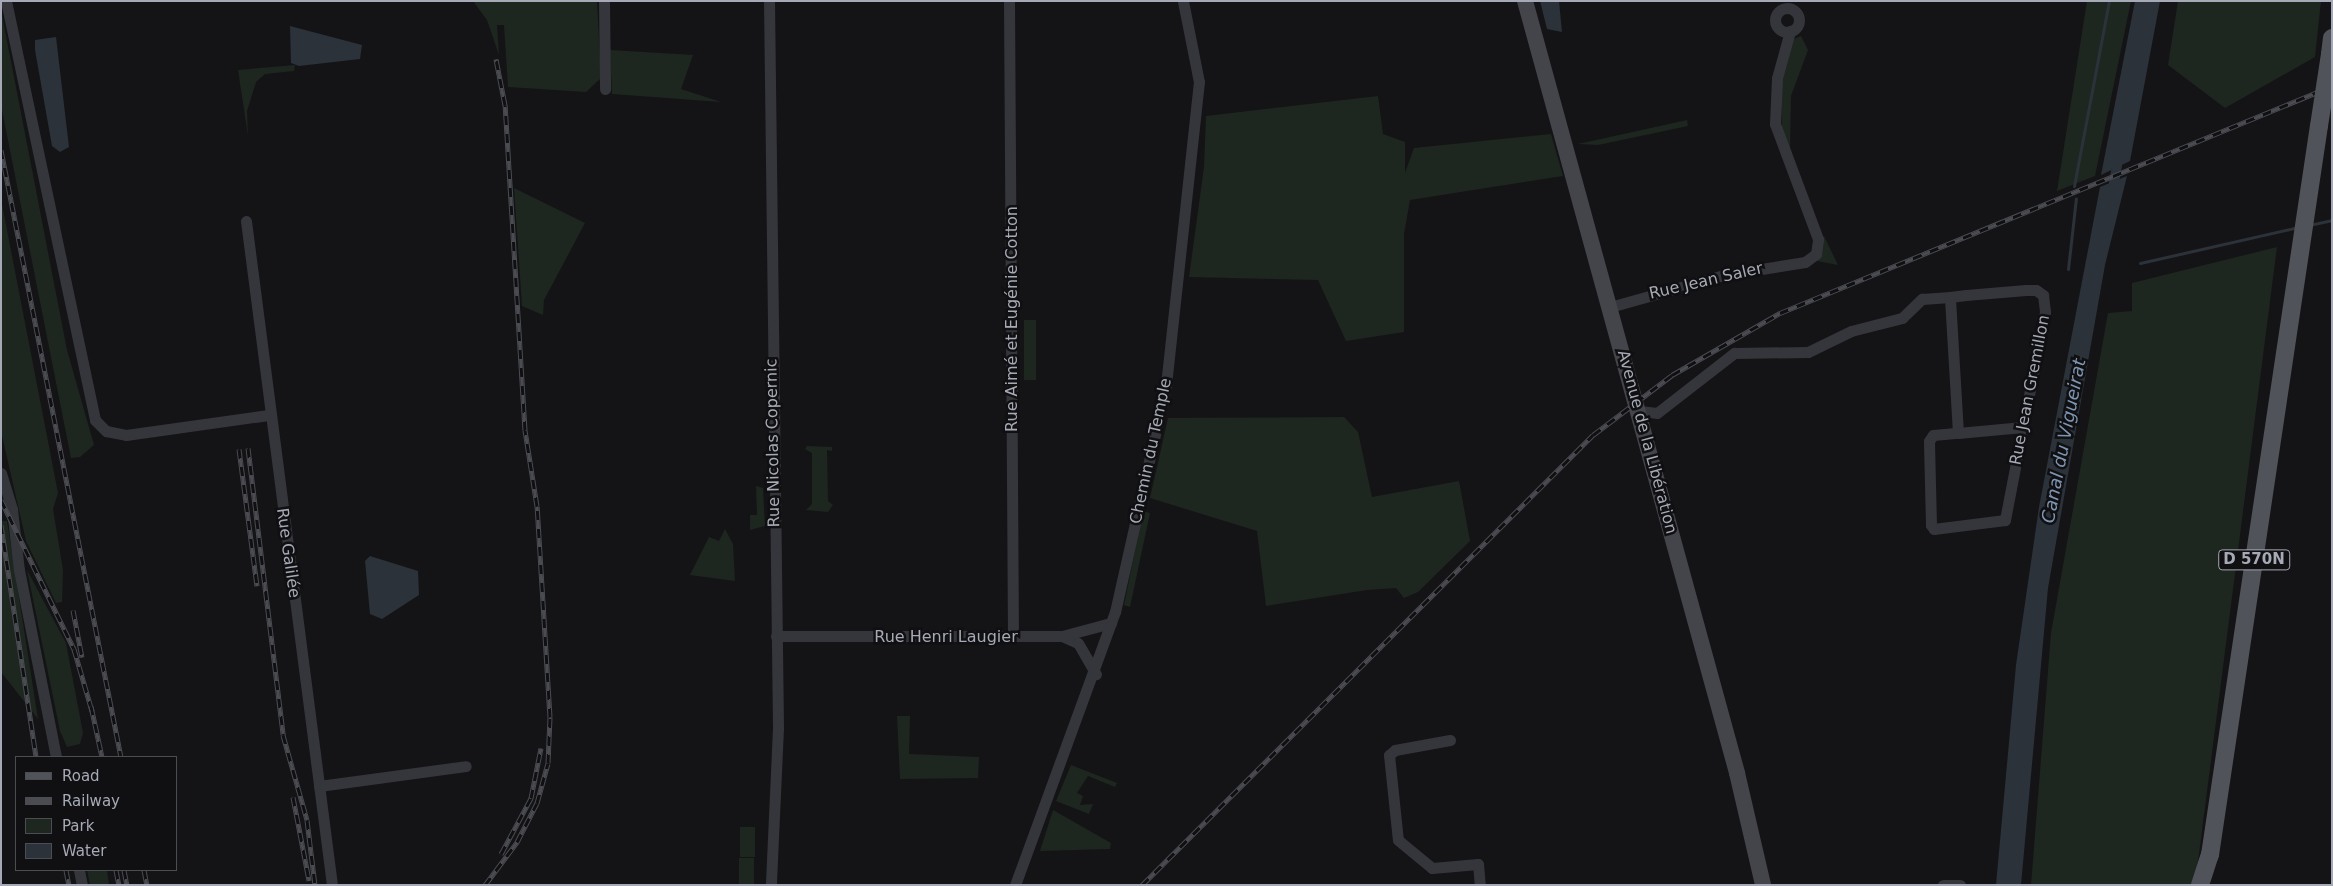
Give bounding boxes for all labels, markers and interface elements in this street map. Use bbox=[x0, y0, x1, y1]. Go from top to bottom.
street label: Rue Aimé et Eugénie Cotton bbox=[1002, 206, 1022, 432]
street label: Rue Jean Saler bbox=[1647, 259, 1765, 303]
street label: Rue Jean Gremillon bbox=[2006, 313, 2054, 467]
street label: Avenue de la Libération bbox=[1613, 348, 1681, 536]
water label: Canal du Vigueirat bbox=[2037, 357, 2091, 525]
street label: Rue Nicolas Copernic bbox=[762, 358, 784, 528]
street label: Chemin du Temple bbox=[1126, 376, 1176, 526]
street label: Rue Galilée bbox=[272, 507, 304, 599]
road number: D 570N bbox=[2218, 548, 2290, 572]
street label: Rue Henri Laugier bbox=[874, 627, 1018, 647]
legend bbox=[15, 756, 178, 871]
text: Road bbox=[62, 767, 100, 785]
text: Railway bbox=[62, 792, 120, 810]
text: Park bbox=[62, 817, 94, 835]
text: Water bbox=[62, 842, 106, 860]

